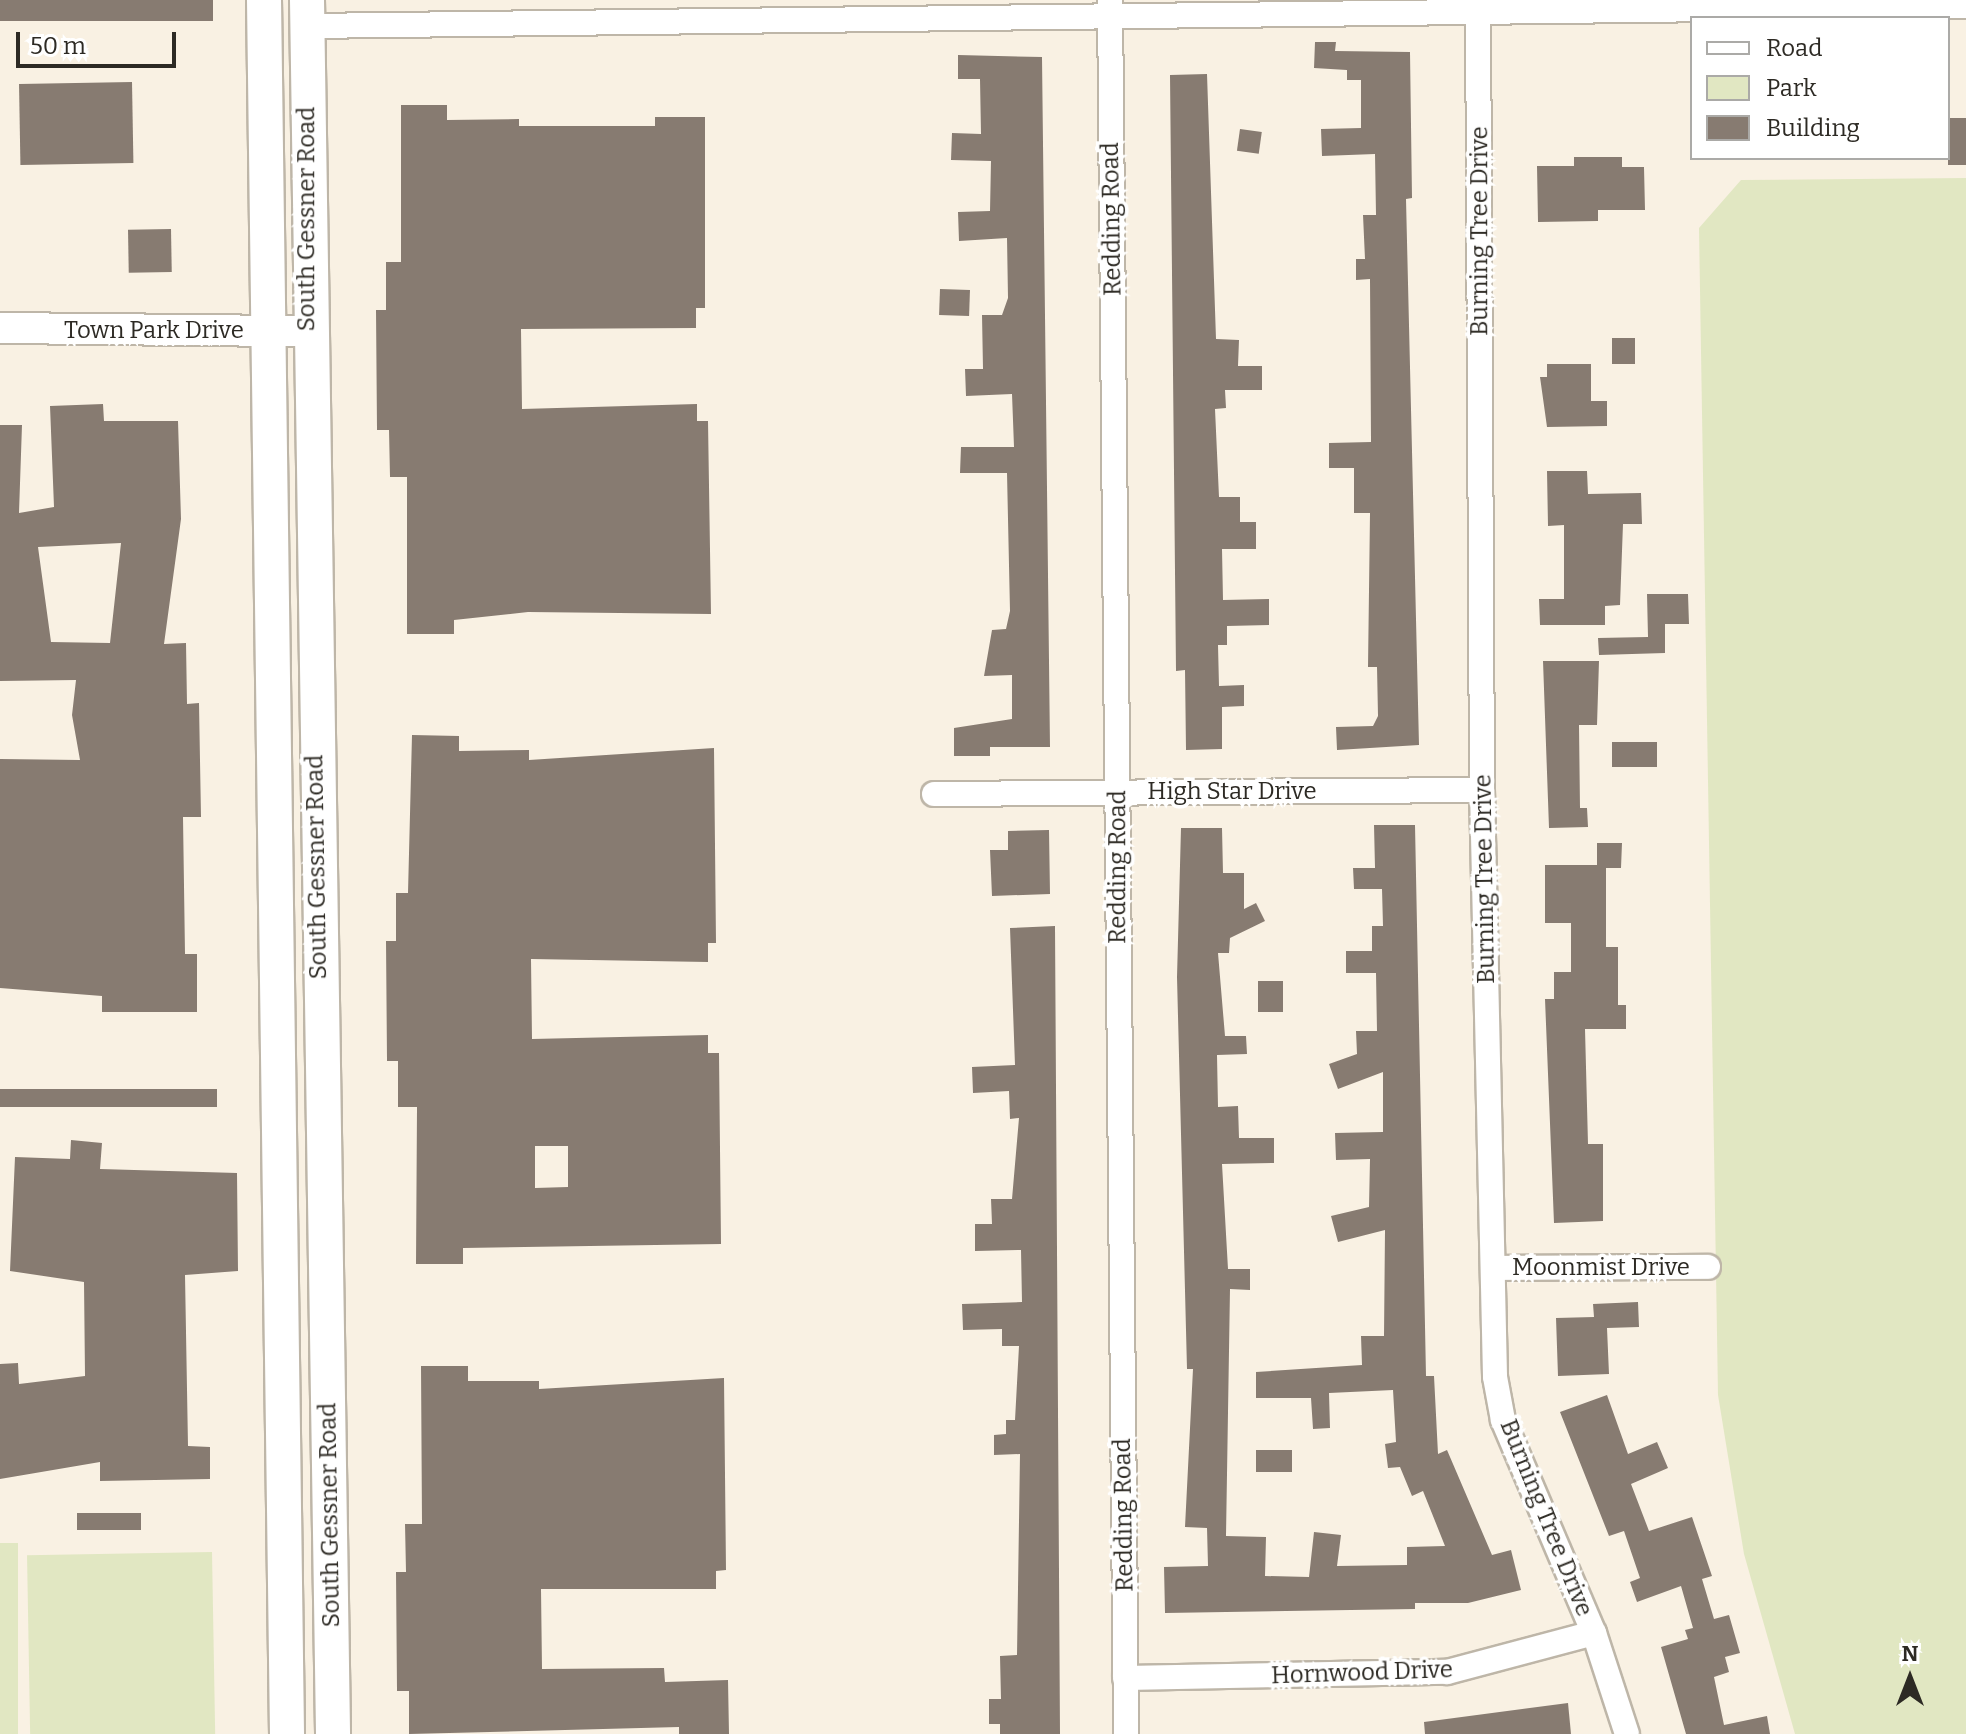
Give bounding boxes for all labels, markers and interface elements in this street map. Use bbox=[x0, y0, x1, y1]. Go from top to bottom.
scale bar bbox=[20, 16, 180, 66]
legend bbox=[1690, 16, 1950, 160]
text: 50 m bbox=[30, 32, 86, 60]
text: Road bbox=[1766, 34, 1822, 62]
text: Park bbox=[1766, 74, 1817, 102]
street label: South Gessner Road bbox=[293, 107, 321, 331]
text: Building bbox=[1766, 114, 1860, 142]
street label: Burning Tree Drive bbox=[1466, 126, 1494, 336]
street label: Redding Road bbox=[1096, 142, 1128, 296]
street label: Town Park Drive bbox=[64, 317, 244, 345]
street label: South Gessner Road bbox=[301, 754, 333, 980]
street label: Burning Tree Drive bbox=[1469, 774, 1501, 984]
street label: High Star Drive bbox=[1147, 778, 1317, 806]
street label: Redding Road bbox=[1104, 790, 1132, 944]
street label: Moonmist Drive bbox=[1512, 1254, 1690, 1282]
street label: South Gessner Road bbox=[314, 1402, 346, 1628]
street label: Burning Tree Drive bbox=[1493, 1415, 1599, 1621]
street label: Redding Road bbox=[1108, 1438, 1140, 1592]
north arrow bbox=[1870, 1638, 1950, 1718]
text: N bbox=[1902, 1640, 1918, 1667]
street label: Hornwood Drive bbox=[1271, 1655, 1453, 1691]

